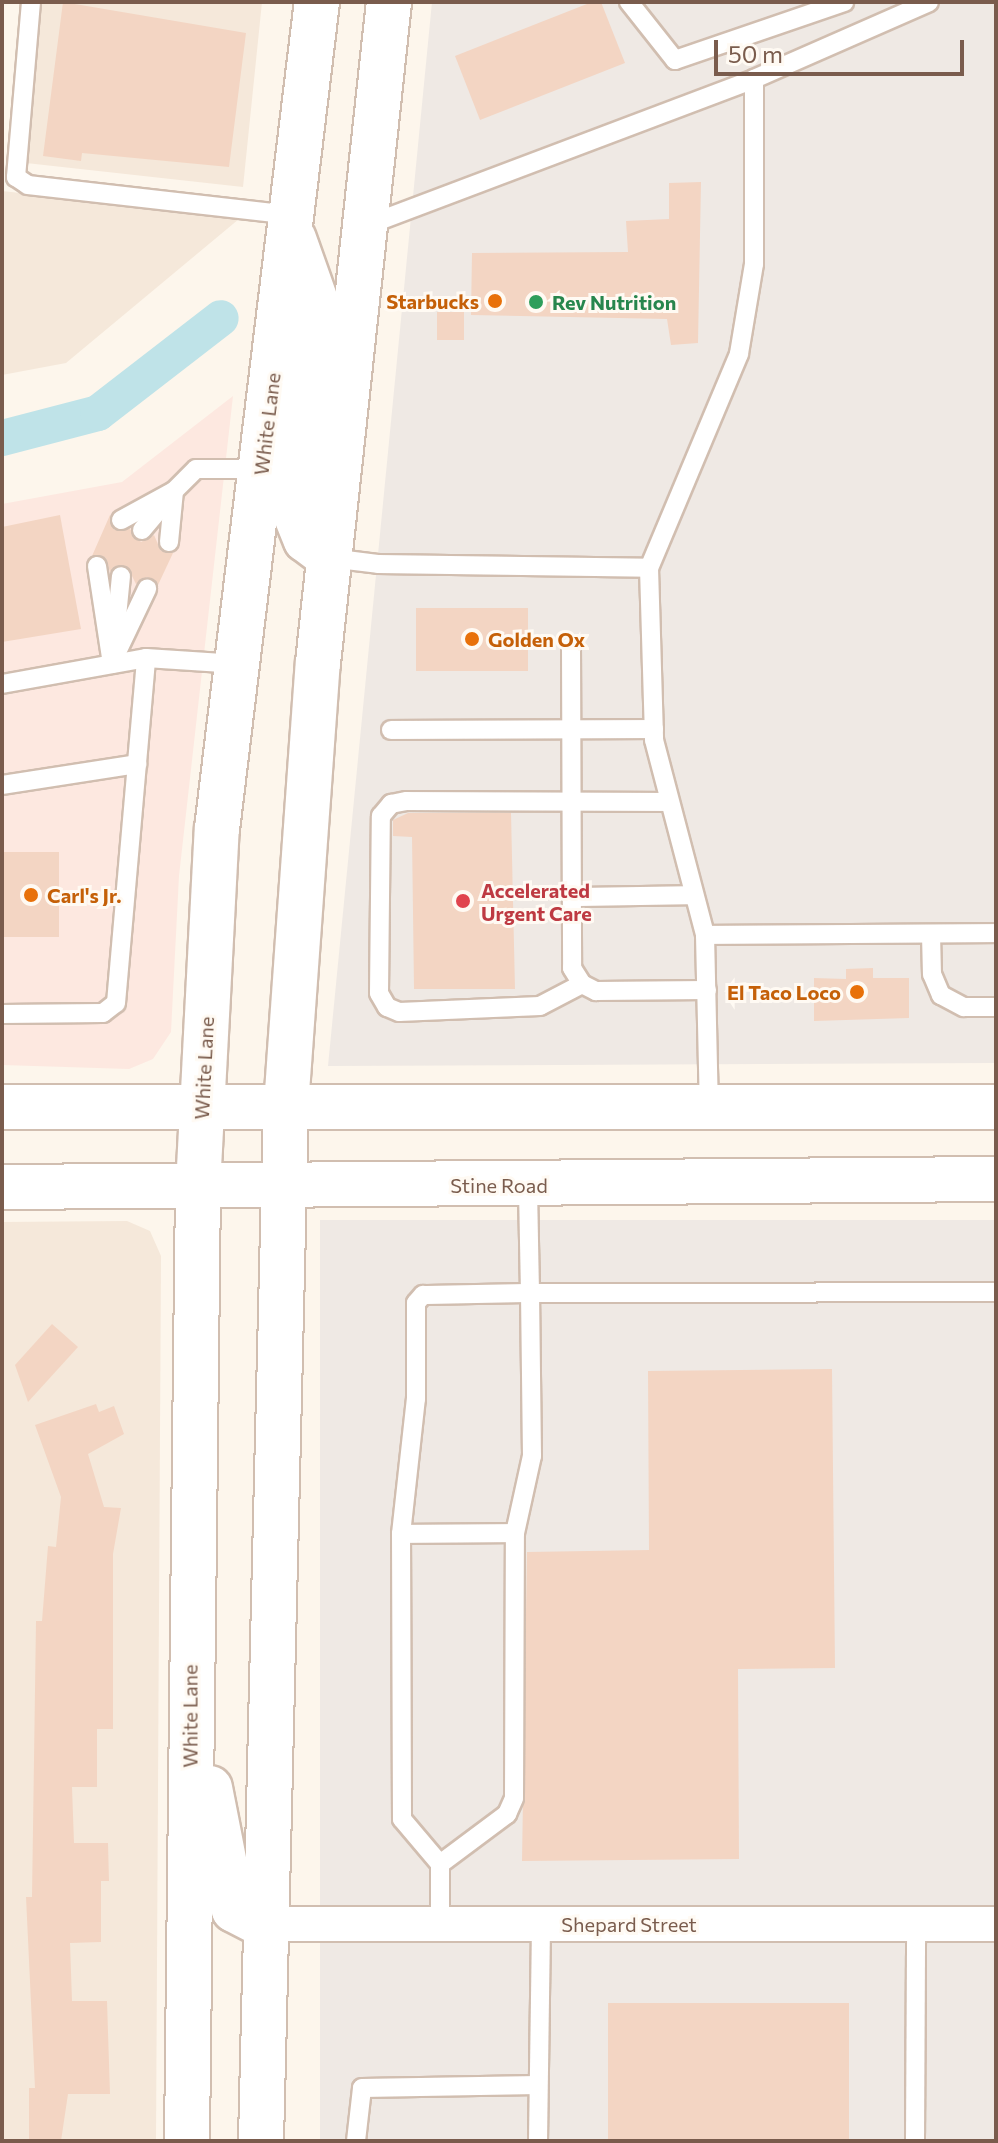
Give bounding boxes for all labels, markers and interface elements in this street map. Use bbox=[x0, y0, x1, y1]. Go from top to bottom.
scale bar bbox=[718, 24, 968, 74]
text: 50 m bbox=[728, 39, 783, 68]
place label: Starbucks bbox=[386, 289, 479, 313]
place label: Rev Nutrition bbox=[552, 290, 676, 314]
marker: Starbucks bbox=[486, 292, 504, 310]
marker: Rev Nutrition bbox=[527, 293, 545, 311]
street label: White Lane bbox=[249, 371, 285, 477]
place label: Golden Ox bbox=[488, 627, 585, 651]
marker: Golden Ox bbox=[463, 630, 481, 648]
place label: Accelerated Urgent Care bbox=[481, 878, 592, 925]
place label: Carl's Jr. bbox=[47, 883, 121, 907]
marker: Carl's Jr. bbox=[22, 886, 40, 904]
marker: Accelerated Urgent Care bbox=[452, 890, 474, 912]
place label: El Taco Loco bbox=[727, 980, 841, 1004]
marker: El Taco Loco bbox=[848, 983, 866, 1001]
street label: White Lane bbox=[189, 1016, 219, 1120]
street label: Stine Road bbox=[450, 1173, 548, 1197]
street label: White Lane bbox=[178, 1664, 202, 1768]
street label: Shepard Street bbox=[561, 1912, 697, 1936]

